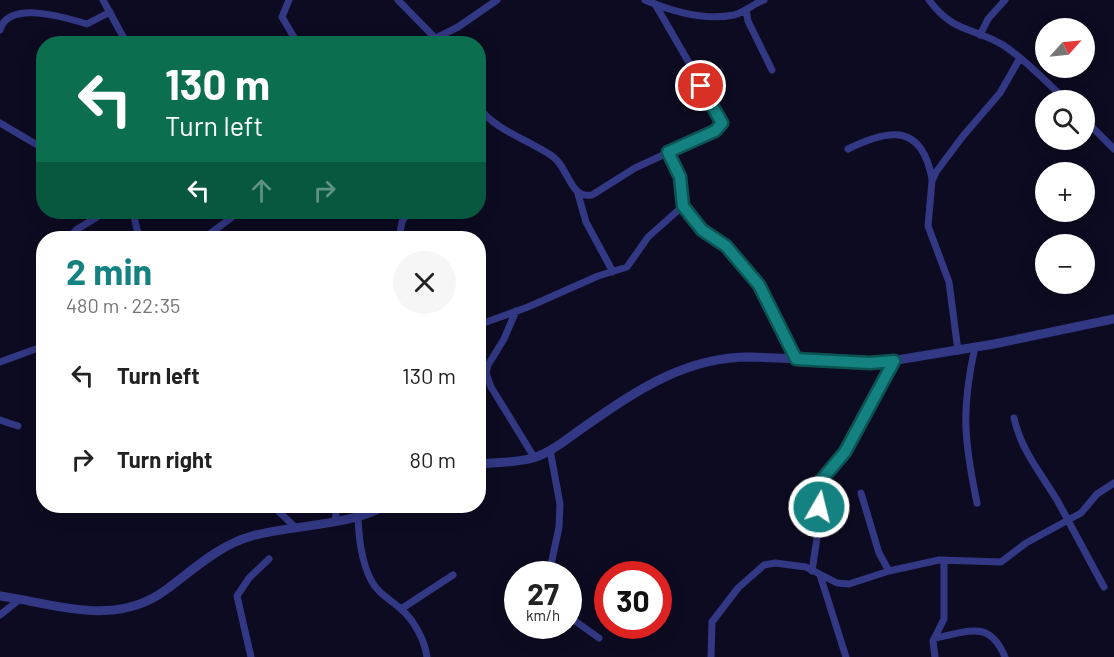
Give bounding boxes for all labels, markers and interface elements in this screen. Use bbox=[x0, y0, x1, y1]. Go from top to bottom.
north arrow bbox=[1035, 18, 1095, 78]
map controls bbox=[1035, 18, 1095, 294]
text: 130 m bbox=[165, 58, 270, 108]
icon: left bbox=[66, 60, 144, 138]
pin bbox=[675, 60, 726, 111]
icon: arrive bbox=[684, 69, 717, 102]
button: search bbox=[1035, 90, 1095, 150]
text: Turn left bbox=[165, 109, 263, 141]
button: + bbox=[1035, 162, 1095, 222]
icon: left bbox=[182, 174, 215, 207]
icon: ahead bbox=[245, 174, 278, 207]
icon: right bbox=[308, 174, 341, 207]
button: − bbox=[1035, 234, 1095, 294]
text: 2 min bbox=[66, 249, 152, 292]
button: close bbox=[393, 251, 456, 314]
text: 480 m · 22:35 bbox=[66, 293, 180, 317]
icon: left bbox=[66, 359, 99, 392]
text: Turn left bbox=[117, 362, 200, 388]
text: 130 m bbox=[402, 362, 456, 388]
icon: right bbox=[66, 443, 99, 476]
text: Turn right bbox=[117, 446, 212, 472]
text: 80 m bbox=[410, 446, 456, 472]
position arrow bbox=[787, 475, 851, 539]
speed limit sign: 30 bbox=[594, 561, 672, 639]
text: 27 bbox=[527, 575, 559, 611]
text: km/h bbox=[526, 606, 560, 624]

